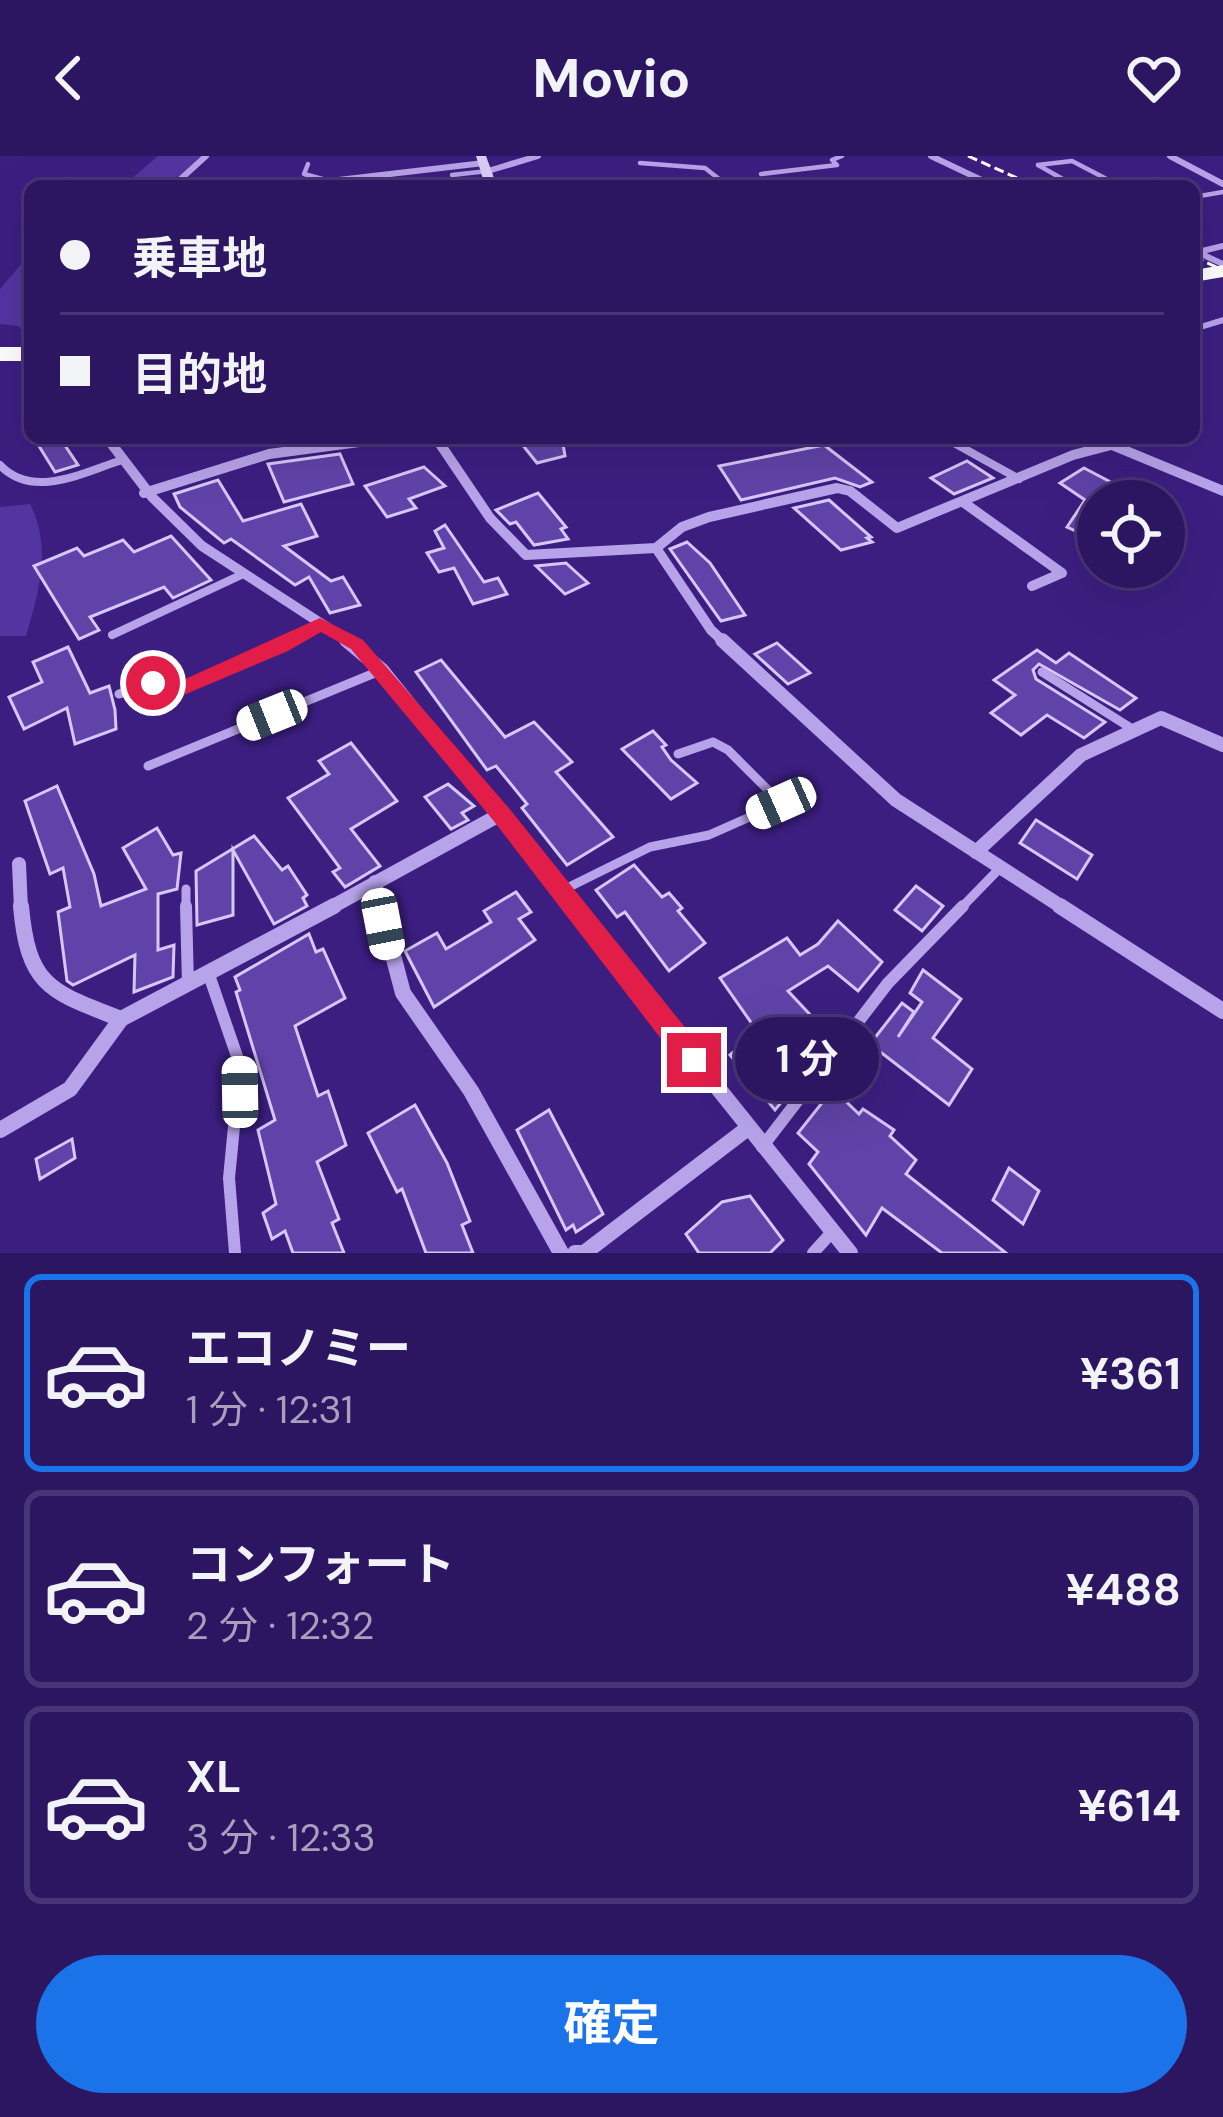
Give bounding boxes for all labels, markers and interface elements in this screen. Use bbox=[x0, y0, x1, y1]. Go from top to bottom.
text: Movio bbox=[533, 43, 690, 114]
icon: back bbox=[36, 45, 102, 111]
icon: heart bbox=[1121, 45, 1187, 111]
text: 乗車地 bbox=[132, 229, 267, 288]
text: 目的地 bbox=[132, 345, 267, 404]
map controls bbox=[1077, 480, 1185, 588]
button: locate bbox=[1077, 480, 1185, 588]
route start bbox=[126, 656, 180, 710]
car bbox=[232, 685, 312, 745]
car bbox=[741, 772, 821, 834]
car bbox=[358, 885, 408, 963]
callout: 1 分 bbox=[736, 1018, 880, 1102]
route end bbox=[667, 1033, 721, 1087]
text: 1 分 bbox=[776, 1033, 838, 1084]
car bbox=[221, 1056, 259, 1128]
icon: car bbox=[42, 1319, 150, 1427]
text: エコノミー bbox=[186, 1319, 411, 1378]
text: ¥361 bbox=[1080, 1344, 1181, 1403]
text: 1 分 · 12:31 bbox=[186, 1384, 353, 1435]
icon: car bbox=[42, 1535, 150, 1643]
text: コンフォート bbox=[186, 1535, 455, 1594]
text: ¥488 bbox=[1066, 1560, 1181, 1619]
text: 2 分 · 12:32 bbox=[186, 1600, 374, 1651]
text: XL bbox=[186, 1747, 241, 1806]
icon: car bbox=[42, 1751, 150, 1859]
text: ¥614 bbox=[1078, 1776, 1181, 1835]
text: 3 分 · 12:33 bbox=[186, 1812, 376, 1863]
button: 確定 bbox=[36, 1955, 1187, 2093]

